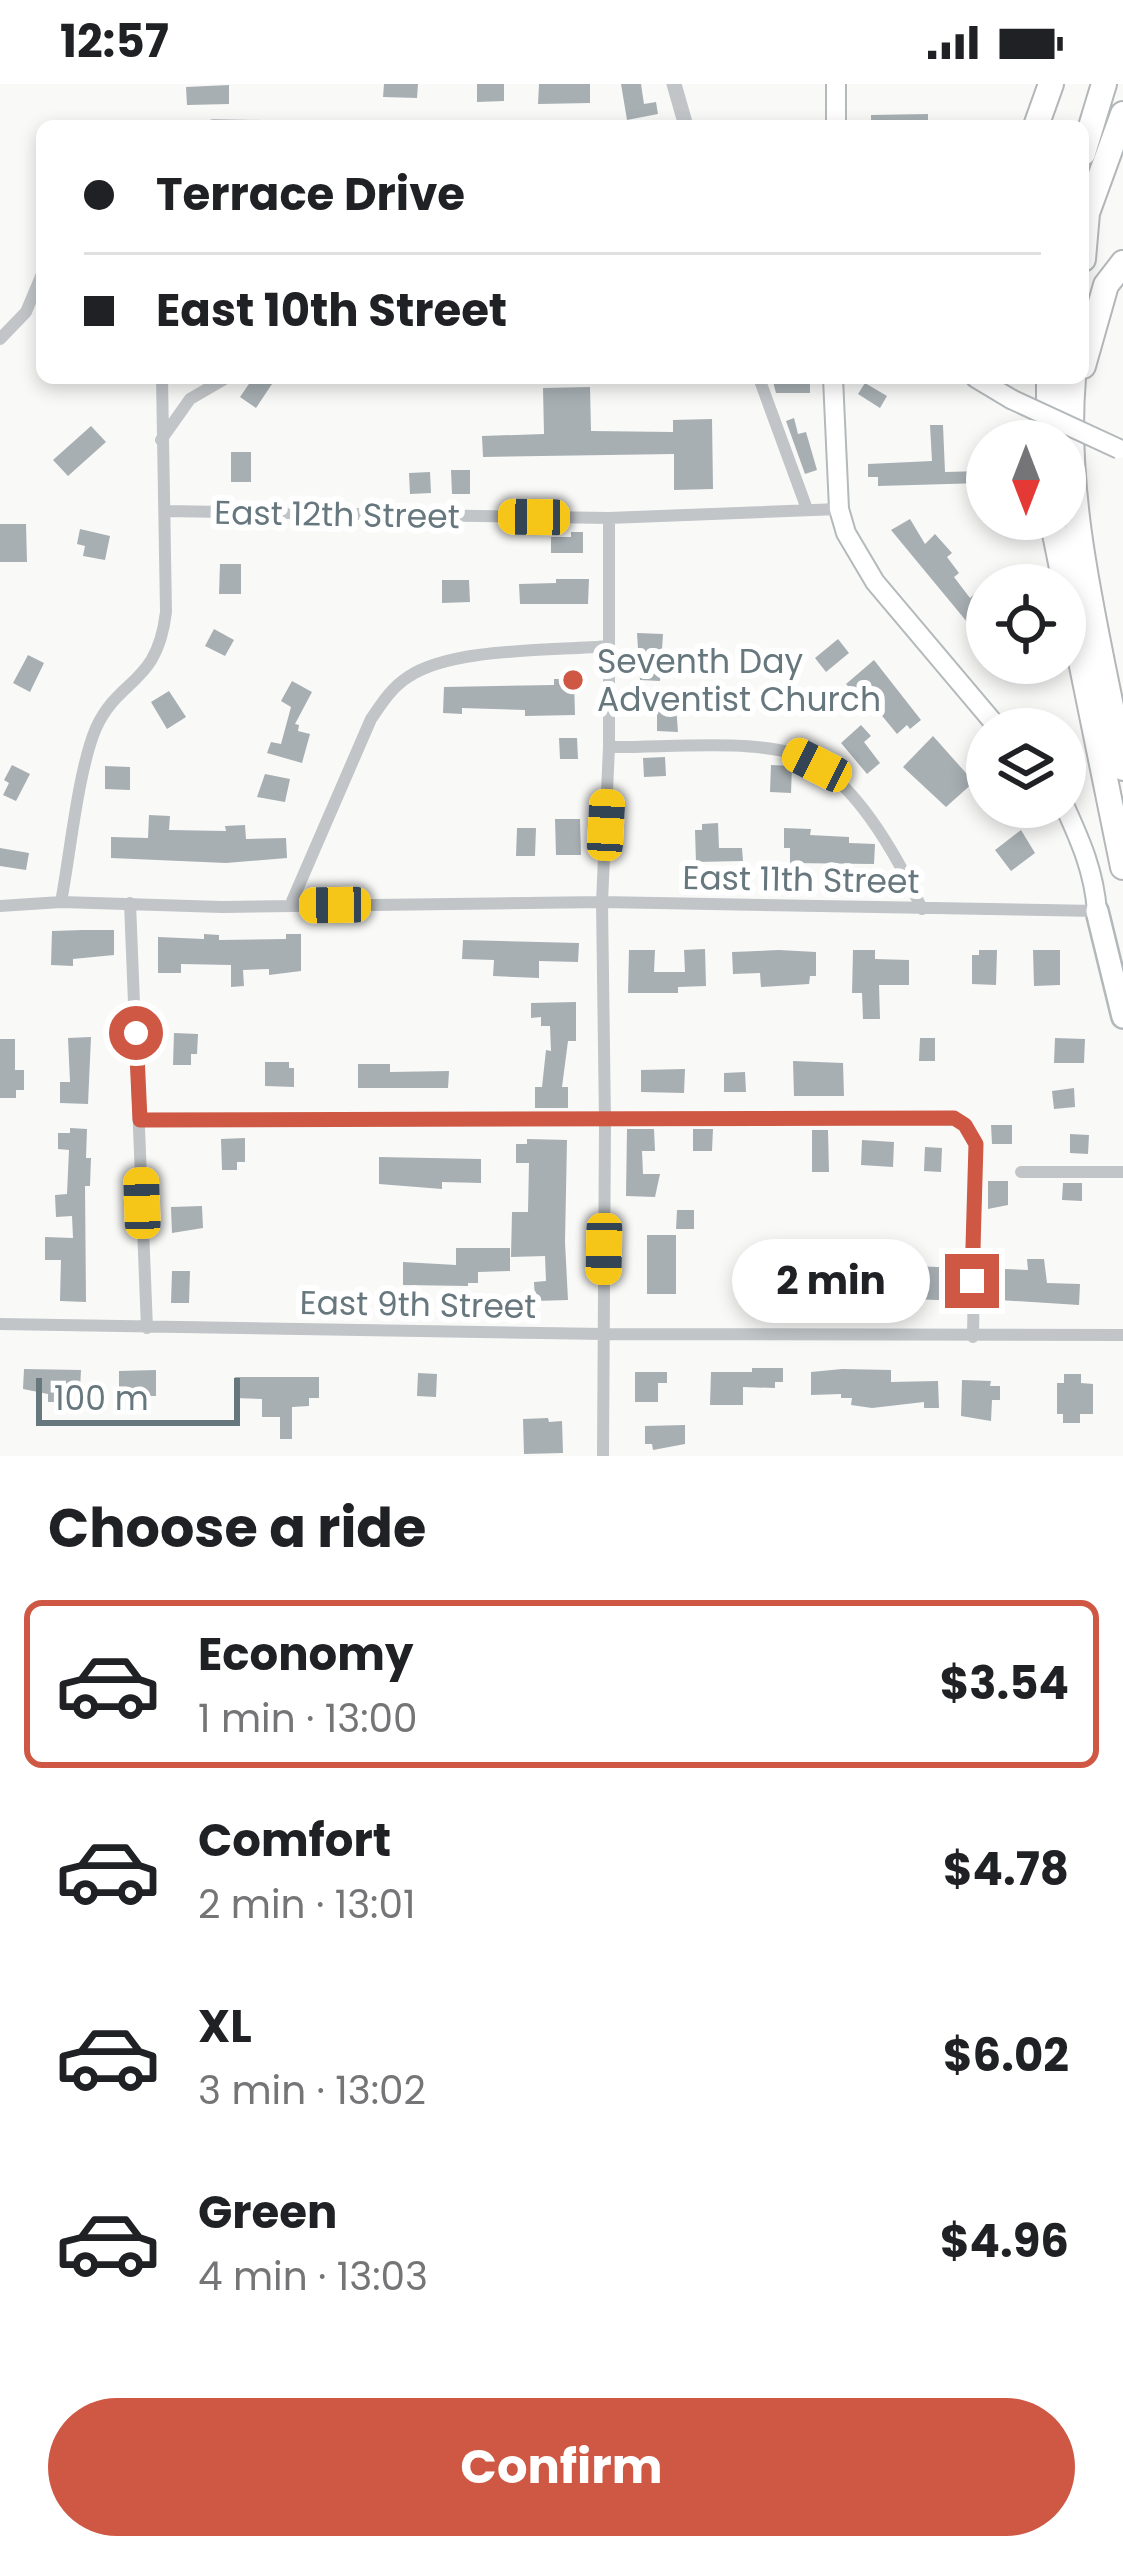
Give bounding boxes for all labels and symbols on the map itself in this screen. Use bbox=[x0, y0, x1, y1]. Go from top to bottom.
north arrow bbox=[966, 420, 1086, 540]
street label: East 12th Street bbox=[214, 489, 460, 540]
car bbox=[498, 498, 570, 536]
place label: Seventh Day Adventist Church bbox=[597, 638, 881, 723]
marker: Seventh Day Adventist Church bbox=[560, 667, 586, 693]
car bbox=[777, 733, 857, 797]
car bbox=[586, 788, 626, 862]
street label: East 11th Street bbox=[682, 854, 920, 905]
car bbox=[299, 886, 371, 924]
route start bbox=[109, 1006, 163, 1060]
car bbox=[123, 1166, 161, 1240]
car bbox=[585, 1213, 623, 1285]
callout: 2 min bbox=[732, 1239, 930, 1323]
route end bbox=[945, 1254, 999, 1308]
street label: East 9th Street bbox=[299, 1279, 537, 1330]
scale bar bbox=[36, 1372, 240, 1425]

